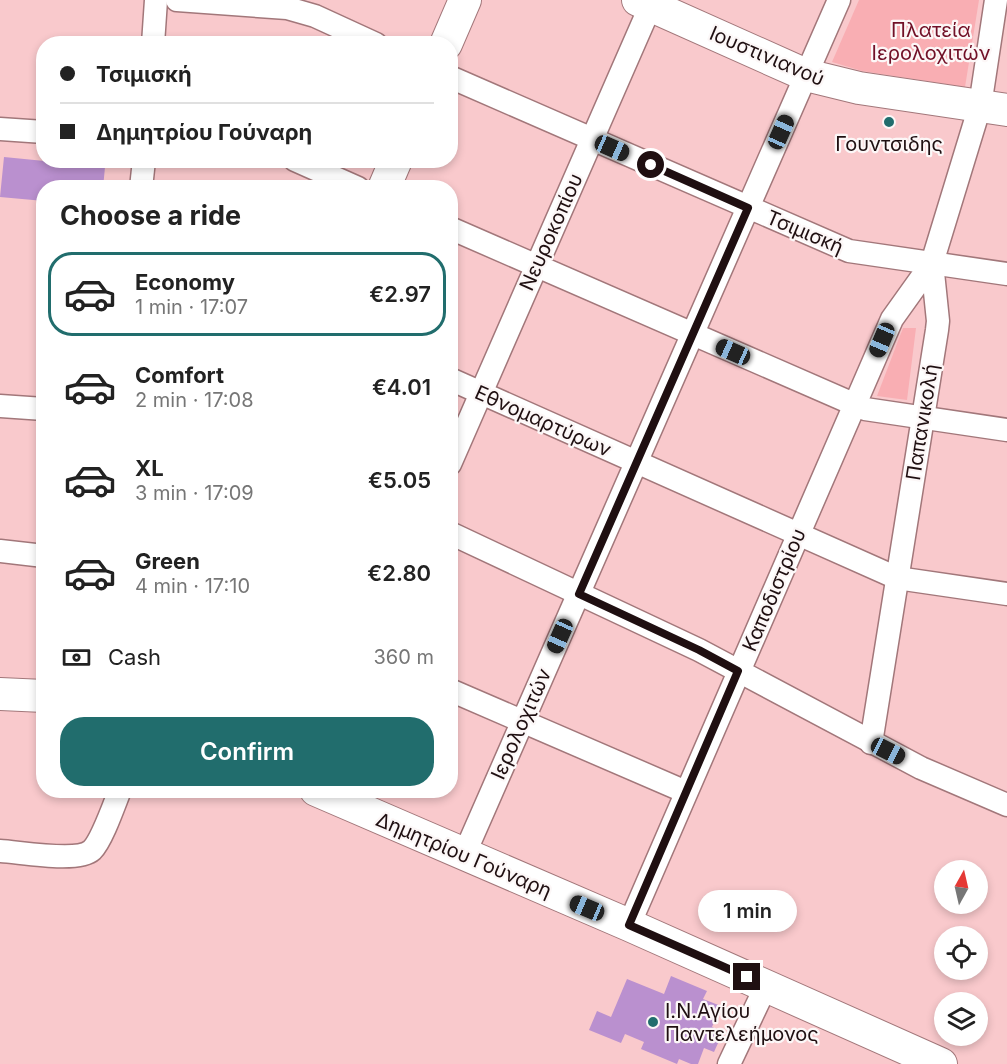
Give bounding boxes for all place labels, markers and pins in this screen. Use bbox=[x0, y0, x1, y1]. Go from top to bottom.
marker: Γουντσιδης bbox=[882, 115, 896, 129]
place label: Γουντσιδης bbox=[835, 132, 943, 156]
place label: Ι.Ν.Αγίου Παντελεήμονος bbox=[665, 999, 819, 1046]
marker: Ι.Ν.Αγίου Παντελεήμονος bbox=[646, 1015, 660, 1029]

